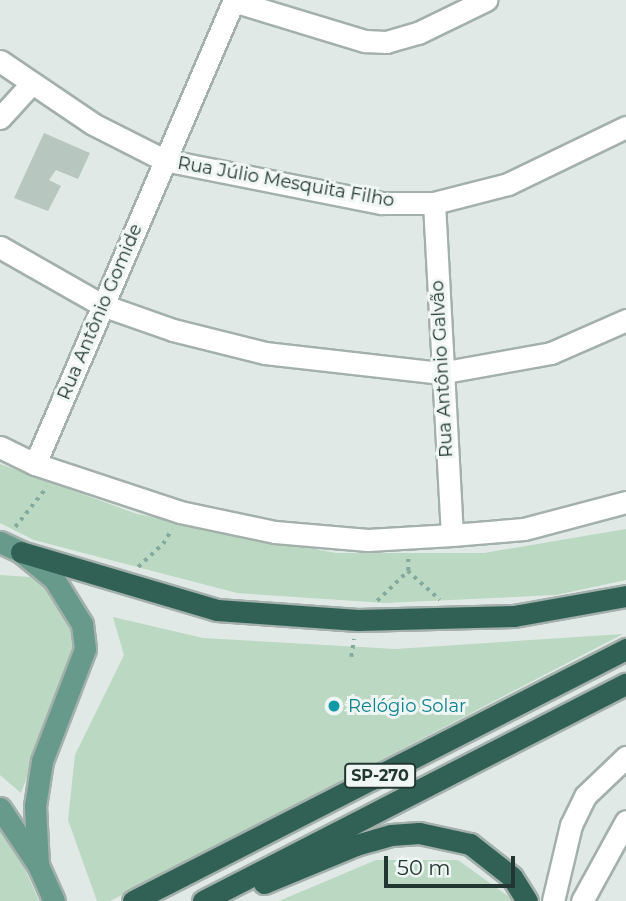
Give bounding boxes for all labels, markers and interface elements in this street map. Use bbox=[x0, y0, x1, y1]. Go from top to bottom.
street label: Rua Júlio Mesquita Filho bbox=[176, 152, 396, 212]
street label: Rua Antônio Gomide bbox=[53, 221, 147, 403]
street label: Rua Antônio Galvão bbox=[427, 280, 457, 458]
place label: Relógio Solar bbox=[348, 695, 466, 717]
marker: Relógio Solar bbox=[326, 698, 342, 714]
road number: SP-270 bbox=[343, 764, 417, 789]
scale bar bbox=[388, 842, 519, 886]
text: 50 m bbox=[397, 855, 451, 880]

